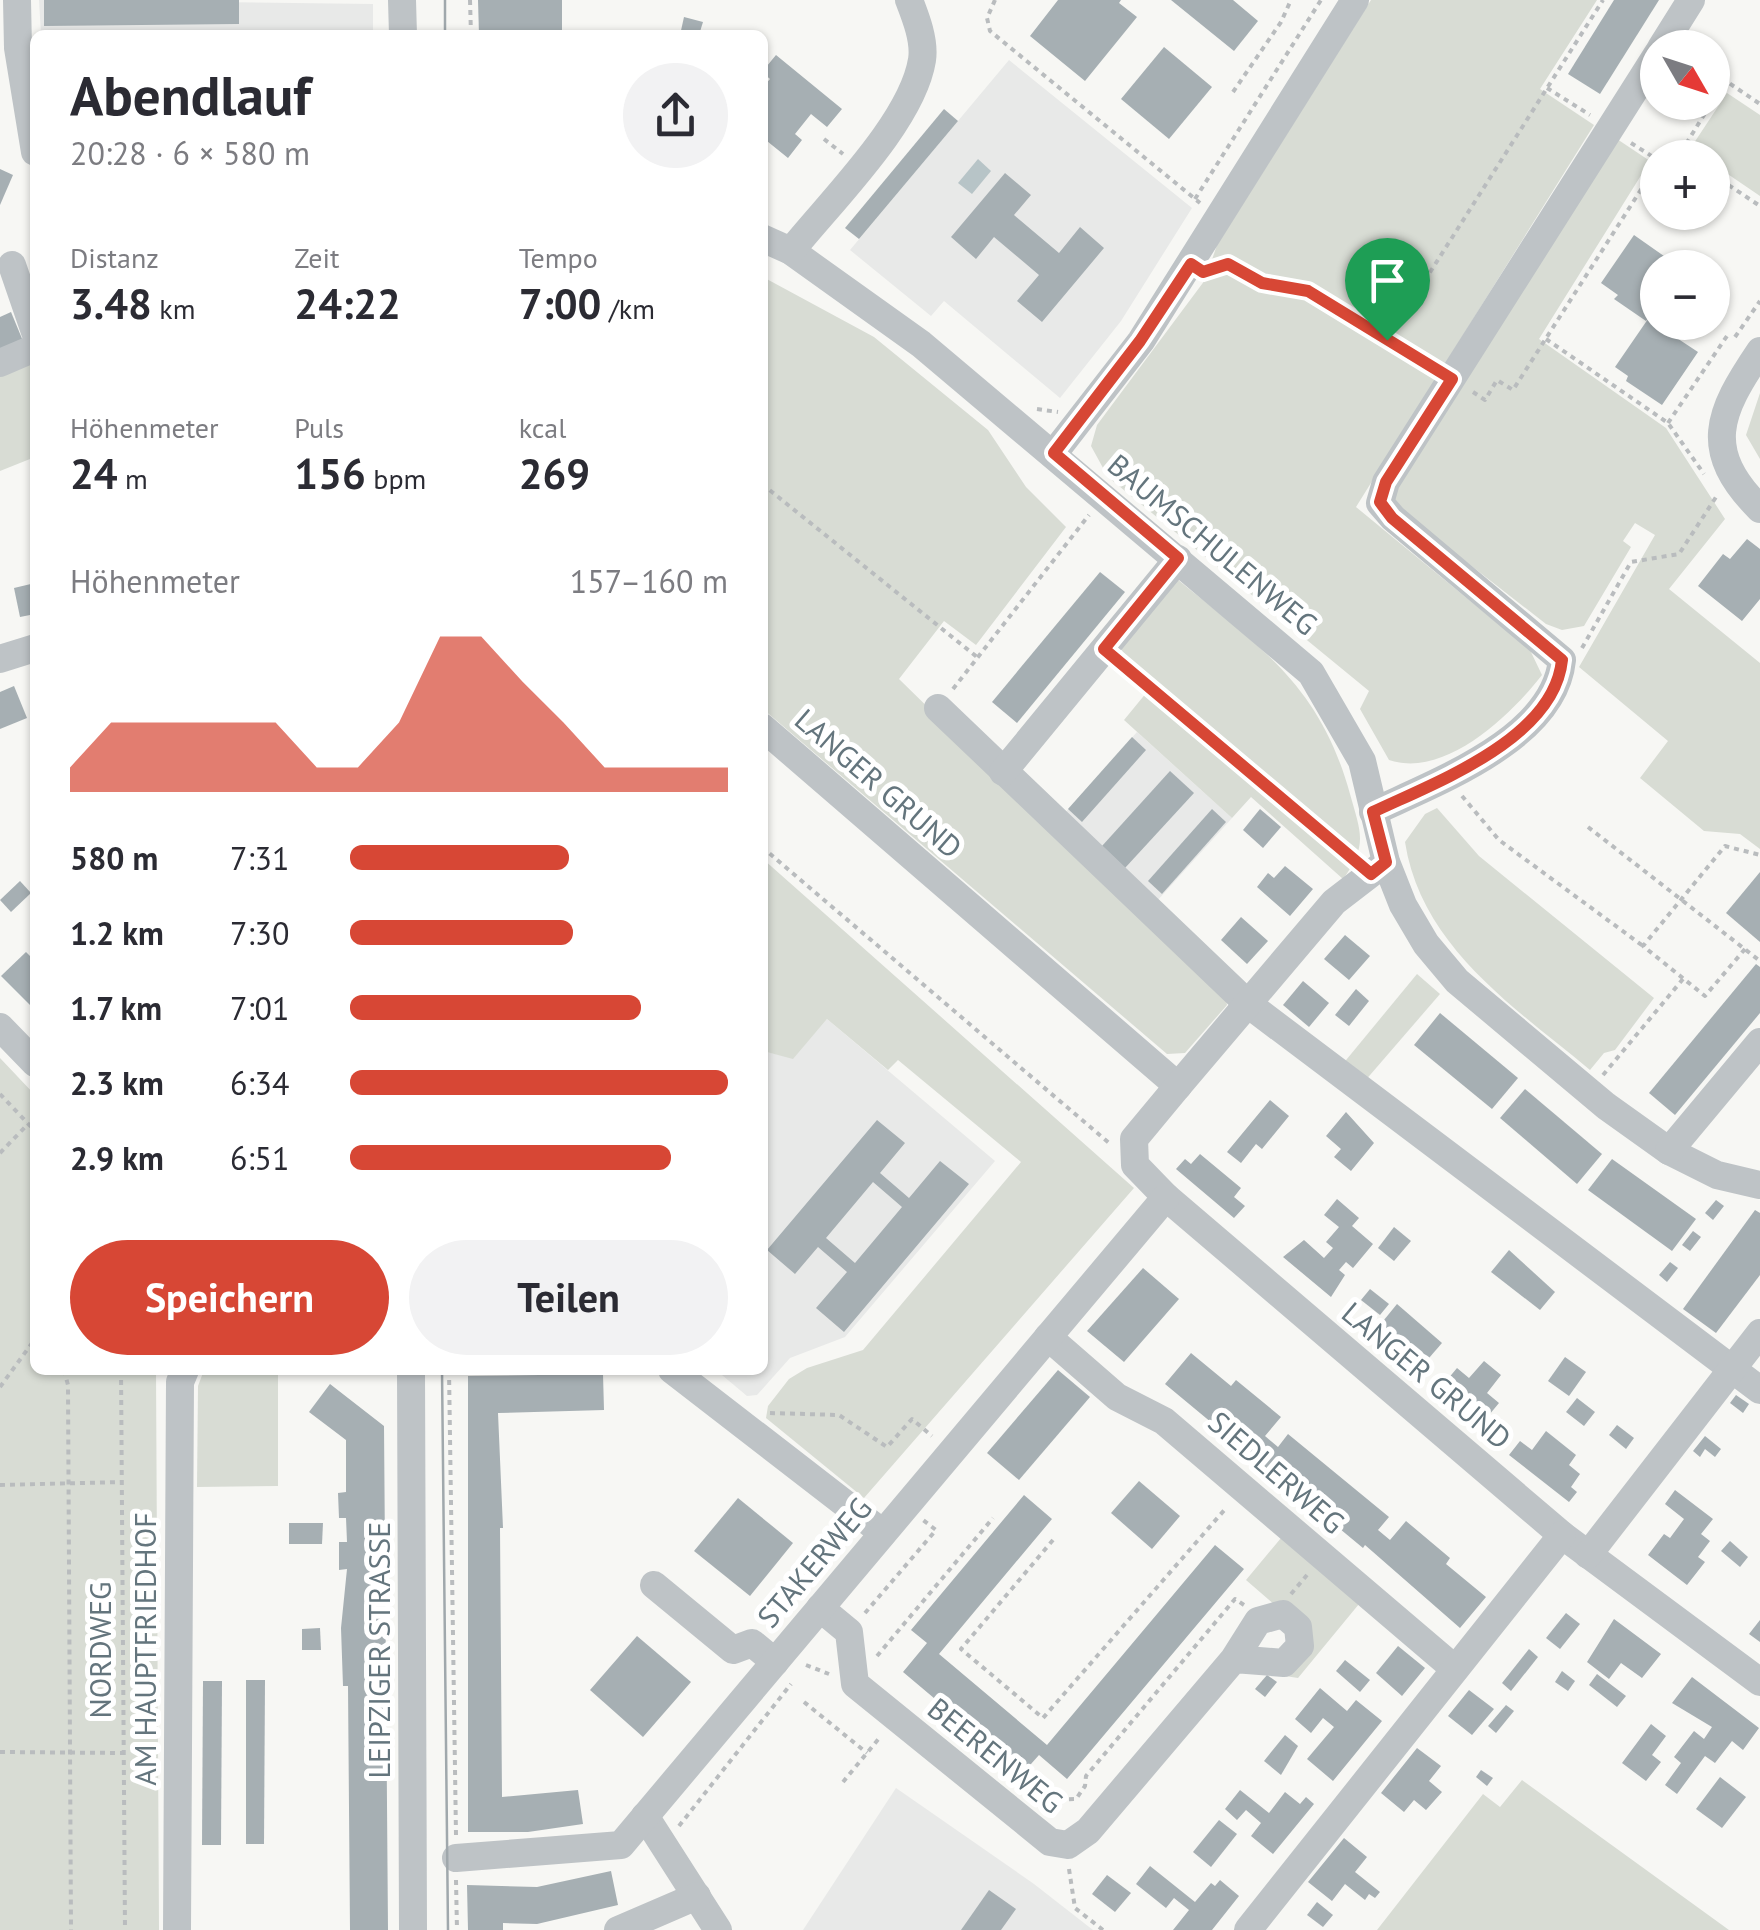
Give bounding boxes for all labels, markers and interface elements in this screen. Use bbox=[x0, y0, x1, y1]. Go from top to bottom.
north arrow bbox=[1640, 30, 1730, 120]
map controls bbox=[1640, 30, 1730, 340]
text: Abendlauf bbox=[70, 59, 311, 130]
button: share bbox=[623, 63, 728, 168]
text: 20:28 · 6 × 580 m bbox=[70, 132, 310, 174]
button: + bbox=[1640, 140, 1730, 230]
pin bbox=[1345, 238, 1430, 341]
text: Distanz bbox=[70, 239, 159, 276]
text: Zeit bbox=[294, 239, 339, 276]
text: Tempo bbox=[519, 239, 598, 276]
button: − bbox=[1640, 250, 1730, 340]
icon: arrive bbox=[1360, 253, 1415, 308]
text: 3.48 bbox=[70, 276, 152, 331]
text: 24:22 bbox=[294, 276, 401, 331]
text: 7:00 bbox=[519, 276, 601, 331]
text: km bbox=[152, 290, 195, 327]
text: /km bbox=[601, 290, 655, 327]
text: Höhenmeter bbox=[70, 409, 219, 446]
text: Puls bbox=[294, 409, 344, 446]
text: kcal bbox=[519, 409, 566, 446]
street label: BAUMSCHULENWEG bbox=[1100, 445, 1326, 643]
text: 24 bbox=[70, 446, 118, 501]
text: 156 bbox=[294, 446, 366, 501]
text: 269 bbox=[519, 446, 590, 501]
text: m bbox=[118, 460, 148, 497]
text: bpm bbox=[366, 460, 426, 497]
text: Höhenmeter bbox=[70, 560, 240, 602]
text: 157–160 m bbox=[570, 560, 728, 602]
street label: LANGER GRUND bbox=[787, 699, 971, 866]
text: 580 m bbox=[70, 837, 158, 879]
text: 7:31 bbox=[230, 837, 289, 879]
text: 1.2 km bbox=[70, 912, 164, 954]
text: 7:30 bbox=[230, 912, 289, 954]
text: 1.7 km bbox=[70, 987, 162, 1029]
text: 7:01 bbox=[230, 987, 289, 1029]
text: 2.3 km bbox=[70, 1062, 164, 1104]
text: 6:34 bbox=[230, 1062, 289, 1104]
text: 2.9 km bbox=[70, 1137, 164, 1179]
text: 6:51 bbox=[230, 1137, 289, 1179]
button: Speichern bbox=[70, 1240, 389, 1355]
button: Teilen bbox=[409, 1240, 728, 1355]
street label: LANGER GRUND bbox=[1334, 1293, 1520, 1457]
street label: SIEDLERWEG bbox=[1201, 1402, 1353, 1542]
street label: STAKERWEG bbox=[748, 1489, 880, 1635]
street label: AM HAUPTFRIEDHOF bbox=[125, 1512, 164, 1786]
street label: LEIPZIGER STRASSE bbox=[359, 1522, 398, 1778]
street label: NORDWEG bbox=[80, 1582, 119, 1718]
street label: BEERENWEG bbox=[920, 1688, 1072, 1821]

